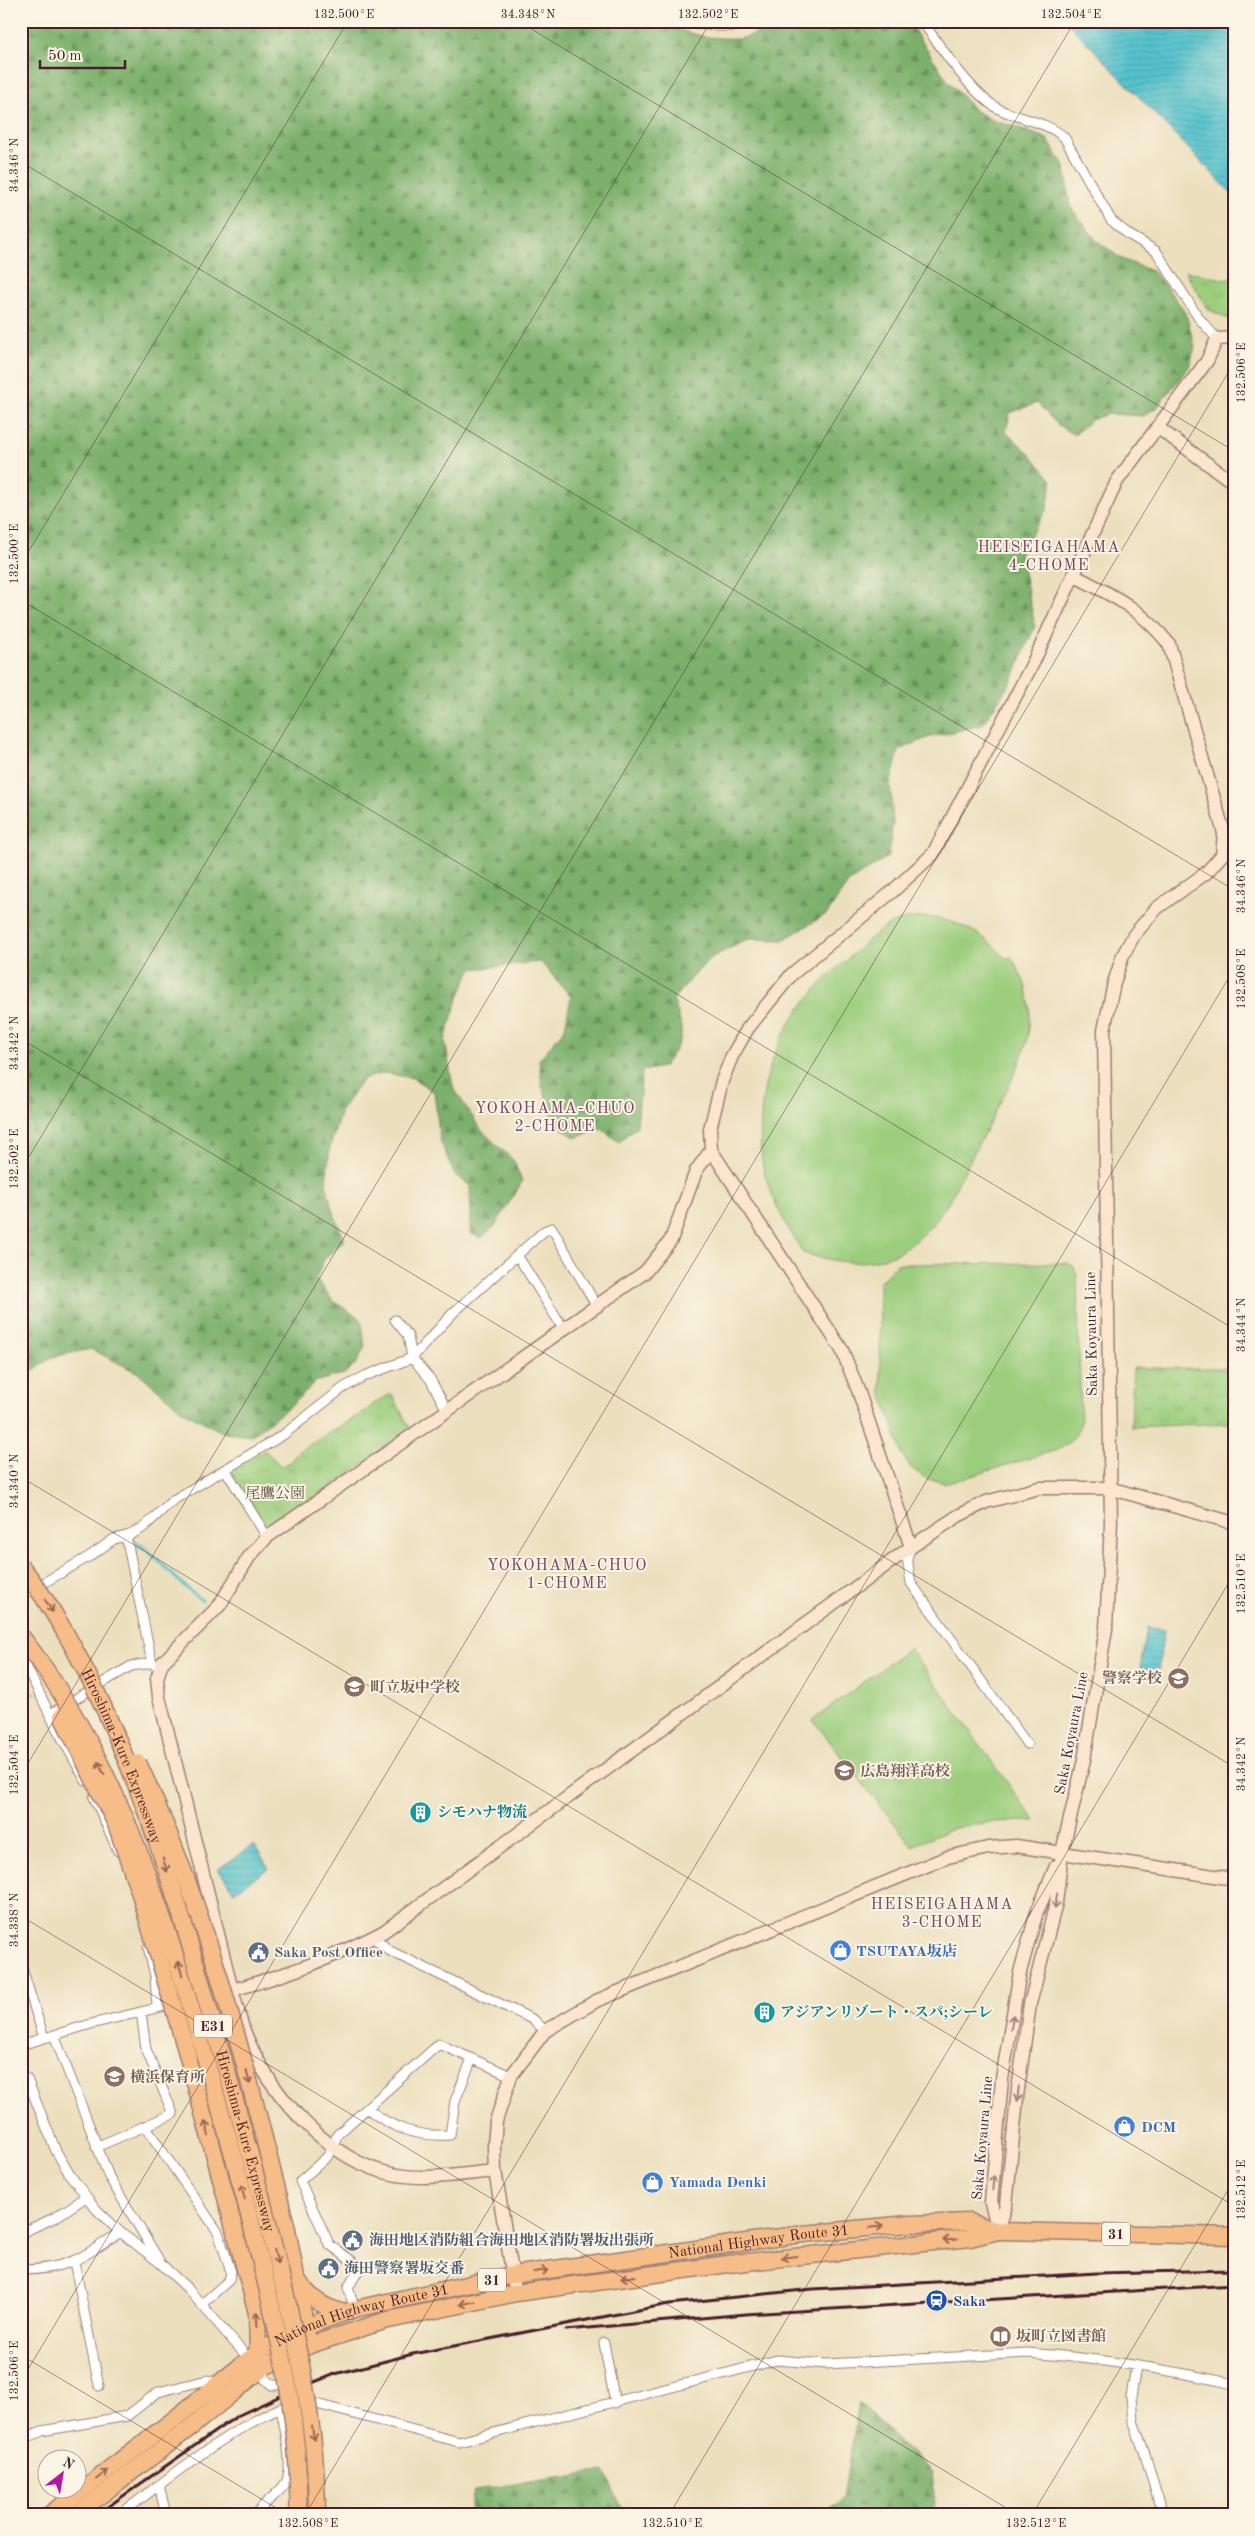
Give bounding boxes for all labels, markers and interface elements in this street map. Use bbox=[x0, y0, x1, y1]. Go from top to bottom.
text: 132.500°E bbox=[314, 8, 374, 21]
text: 132.502°E bbox=[678, 8, 738, 21]
text: 132.504°E bbox=[1041, 8, 1101, 21]
text: 34.348°N bbox=[501, 9, 555, 21]
scale bar bbox=[40, 38, 125, 70]
text: 50 m bbox=[48, 49, 82, 64]
text: 34.346°N bbox=[9, 138, 21, 192]
text: 132.506°E bbox=[1235, 343, 1248, 403]
text: 132.500°E bbox=[8, 524, 21, 584]
district label: HEISEIGAHAMA 4-CHOME bbox=[978, 540, 1120, 574]
text: 34.346°N bbox=[1236, 859, 1248, 913]
text: 132.508°E bbox=[1235, 949, 1248, 1009]
text: 34.342°N bbox=[9, 1016, 21, 1070]
district label: YOKOHAMA-CHUO 2-CHOME bbox=[475, 1101, 635, 1135]
text: 132.502°E bbox=[8, 1129, 21, 1189]
street label: Saka Koyaura Line bbox=[1084, 1271, 1101, 1396]
text: 34.344°N bbox=[1236, 1298, 1248, 1352]
text: 34.340°N bbox=[9, 1454, 21, 1508]
park label: 尾鷹公園 bbox=[245, 1485, 305, 1502]
text: 132.510°E bbox=[1235, 1554, 1248, 1614]
district label: YOKOHAMA-CHUO 1-CHOME bbox=[487, 1558, 647, 1592]
one-way arrow bbox=[43, 1599, 54, 1613]
school or university icon: 警察学校 bbox=[1166, 1666, 1190, 1690]
street label: Hiroshima-Kure Expressway bbox=[77, 1667, 163, 1846]
place label: 警察学校 bbox=[1102, 1670, 1162, 1687]
street label: Saka Koyaura Line bbox=[1053, 1671, 1092, 1796]
school or university icon: 町立坂中学校 bbox=[342, 1675, 366, 1699]
place label: 町立坂中学校 bbox=[370, 1679, 460, 1696]
text: 132.504°E bbox=[8, 1735, 21, 1795]
text: 34.342°N bbox=[1236, 1737, 1248, 1791]
school or university icon: 広島翔洋高校 bbox=[832, 1759, 856, 1783]
one-way arrow bbox=[96, 1761, 106, 1776]
place label: 広島翔洋高校 bbox=[860, 1762, 950, 1780]
building icon: シモハナ物流 bbox=[409, 1800, 433, 1824]
place label: シモハナ物流 bbox=[437, 1803, 527, 1821]
one-way arrow bbox=[160, 1857, 170, 1873]
one-way arrow bbox=[1051, 1892, 1061, 1908]
text: 34.338°N bbox=[9, 1893, 21, 1947]
district label: HEISEIGAHAMA 3-CHOME bbox=[871, 1897, 1013, 1931]
shop icon: TSUTAYA坂店 bbox=[828, 1939, 852, 1963]
public building icon: Saka Post Office bbox=[246, 1940, 270, 1964]
place label: TSUTAYA坂店 bbox=[856, 1943, 957, 1960]
place label: Saka Post Office bbox=[274, 1946, 383, 1961]
one-way arrow bbox=[174, 1961, 184, 1977]
building icon: アジアンリゾート・スパ;シーレ bbox=[752, 2000, 776, 2024]
place label: アジアンリゾート・スパ;シーレ bbox=[780, 2004, 993, 2021]
road number: E31 bbox=[194, 2014, 232, 2038]
one-way arrow bbox=[1007, 2014, 1017, 2030]
street label: Hiroshima-Kure Expressway bbox=[212, 2049, 276, 2234]
school or university icon: 横浜保育所 bbox=[102, 2065, 126, 2089]
place label: 横浜保育所 bbox=[130, 2068, 205, 2086]
one-way arrow bbox=[244, 2069, 254, 2085]
street label: Saka Koyaura Line bbox=[971, 2075, 996, 2201]
one-way arrow bbox=[1013, 2086, 1023, 2102]
shop icon: DCM bbox=[1113, 2115, 1137, 2139]
one-way arrow bbox=[202, 2121, 211, 2137]
place label: DCM bbox=[1141, 2121, 1176, 2136]
text: 132.512°E bbox=[1235, 2160, 1248, 2220]
shop icon: Yamada Denki bbox=[641, 2170, 665, 2194]
one-way arrow bbox=[988, 2175, 997, 2191]
place label: Yamada Denki bbox=[669, 2176, 766, 2191]
one-way arrow bbox=[238, 2184, 247, 2200]
one-way arrow bbox=[868, 2222, 884, 2232]
road number: 31 bbox=[1102, 2222, 1130, 2246]
street label: National Highway Route 31 bbox=[667, 2224, 850, 2262]
public building icon: 海田地区消防組合海田地区消防署坂出張所 bbox=[341, 2228, 365, 2252]
place label: 海田地区消防組合海田地区消防署坂出張所 bbox=[369, 2232, 654, 2249]
one-way arrow bbox=[943, 2235, 959, 2245]
one-way arrow bbox=[272, 2249, 281, 2265]
one-way arrow bbox=[781, 2252, 797, 2262]
public building icon: 海田警察署坂交番 bbox=[316, 2256, 340, 2280]
place label: 海田警察署坂交番 bbox=[344, 2260, 465, 2277]
one-way arrow bbox=[533, 2266, 549, 2276]
road number: 31 bbox=[478, 2268, 506, 2292]
one-way arrow bbox=[620, 2273, 636, 2283]
street label: National Highway Route 31 bbox=[273, 2283, 450, 2351]
station icon: Saka bbox=[925, 2289, 949, 2313]
place label: Saka bbox=[953, 2295, 986, 2310]
one-way arrow bbox=[460, 2299, 476, 2308]
one-way arrow bbox=[252, 2312, 261, 2328]
library icon: 坂町立図書館 bbox=[988, 2324, 1012, 2348]
place label: 坂町立図書館 bbox=[1016, 2328, 1106, 2345]
text: 132.506°E bbox=[8, 2341, 21, 2401]
one-way arrow bbox=[308, 2425, 318, 2441]
north arrow bbox=[38, 2448, 88, 2498]
text: N bbox=[60, 2455, 77, 2473]
one-way arrow bbox=[95, 2469, 108, 2480]
text: 132.508°E bbox=[278, 2517, 338, 2530]
text: 132.510°E bbox=[642, 2517, 702, 2530]
text: 132.512°E bbox=[1006, 2517, 1066, 2530]

